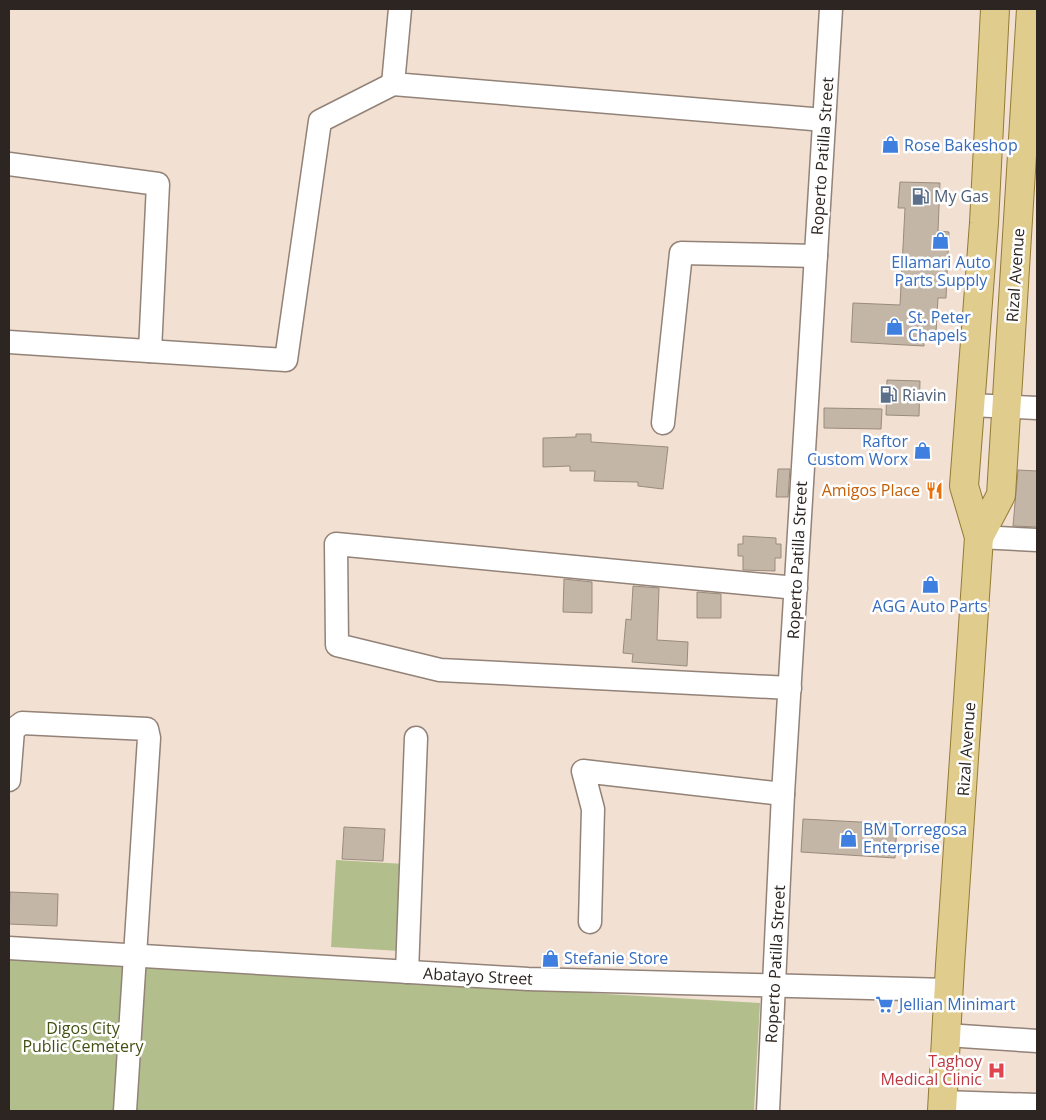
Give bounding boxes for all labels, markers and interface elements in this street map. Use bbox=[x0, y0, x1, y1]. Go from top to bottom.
street label: Roperto Patilla Street bbox=[806, 76, 839, 236]
place label: Rose Bakeshop bbox=[904, 134, 1018, 156]
shop icon: Rose Bakeshop bbox=[880, 135, 900, 155]
place label: My Gas bbox=[934, 185, 989, 207]
fuel station icon: My Gas bbox=[910, 186, 930, 206]
street label: Rizal Avenue bbox=[1001, 227, 1029, 323]
shop icon: Ellamari Auto Parts Supply bbox=[931, 231, 951, 251]
place label: Ellamari Auto Parts Supply bbox=[891, 251, 991, 291]
place label: St. Peter Chapels bbox=[908, 306, 971, 346]
shop icon: St. Peter Chapels bbox=[884, 316, 904, 336]
place label: Riavin bbox=[902, 384, 947, 406]
fuel station icon: Riavin bbox=[878, 385, 898, 405]
place label: Raftor Custom Worx bbox=[807, 430, 909, 470]
shop icon: Raftor Custom Worx bbox=[912, 440, 932, 460]
place label: Amigos Place bbox=[822, 479, 920, 501]
street label: Roperto Patilla Street bbox=[782, 480, 812, 640]
restaurant icon: Amigos Place bbox=[924, 480, 944, 500]
shop icon: AGG Auto Parts bbox=[920, 575, 940, 595]
place label: AGG Auto Parts bbox=[872, 595, 988, 617]
street label: Rizal Avenue bbox=[952, 701, 980, 797]
place label: BM Torregosa Enterprise bbox=[863, 818, 967, 858]
shop icon: BM Torregosa Enterprise bbox=[839, 828, 859, 848]
street label: Roperto Patilla Street bbox=[760, 884, 790, 1044]
place label: Stefanie Store bbox=[564, 947, 668, 969]
shop icon: Stefanie Store bbox=[540, 948, 560, 968]
street label: Abatayo Street bbox=[423, 962, 534, 990]
place label: Jellian Minimart bbox=[897, 993, 1016, 1015]
supermarket icon: Jellian Minimart bbox=[875, 994, 895, 1014]
park label: Digos City Public Cemetery bbox=[22, 1017, 145, 1057]
place label: Taghoy Medical Clinic bbox=[880, 1050, 983, 1090]
hospital icon: Taghoy Medical Clinic bbox=[986, 1060, 1006, 1080]

